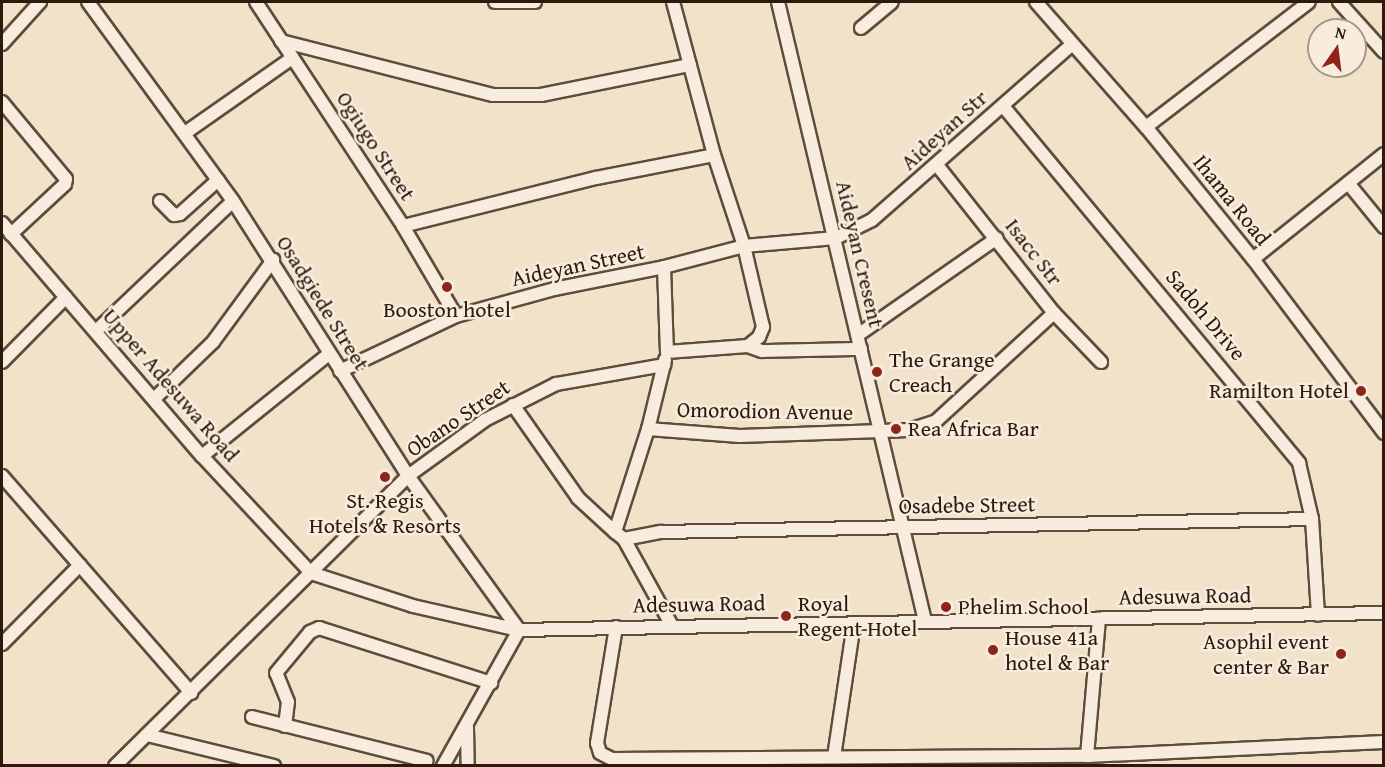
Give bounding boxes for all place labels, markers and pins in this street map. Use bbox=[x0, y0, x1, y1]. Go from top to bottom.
marker: Booston hotel bbox=[440, 280, 454, 294]
place label: Booston hotel bbox=[383, 297, 511, 323]
place label: The Grange Creach bbox=[889, 346, 995, 398]
marker: The Grange Creach bbox=[870, 365, 884, 379]
place label: Ramilton Hotel bbox=[1209, 378, 1349, 404]
marker: Ramilton Hotel bbox=[1354, 384, 1368, 398]
place label: Rea Africa Bar bbox=[908, 416, 1039, 442]
marker: Rea Africa Bar bbox=[889, 422, 903, 436]
marker: St. Regis Hotels & Resorts bbox=[378, 470, 392, 484]
place label: St. Regis Hotels & Resorts bbox=[309, 487, 461, 538]
place label: Royal Regent Hotel bbox=[798, 590, 917, 642]
place label: Phelim School bbox=[958, 594, 1089, 620]
marker: Phelim School bbox=[939, 600, 953, 614]
marker: Royal Regent Hotel bbox=[779, 609, 793, 623]
place label: House 41a hotel & Bar bbox=[1005, 624, 1109, 676]
place label: Asophil event center & Bar bbox=[1203, 628, 1329, 680]
marker: House 41a hotel & Bar bbox=[986, 643, 1000, 657]
marker: Asophil event center & Bar bbox=[1334, 647, 1348, 661]

